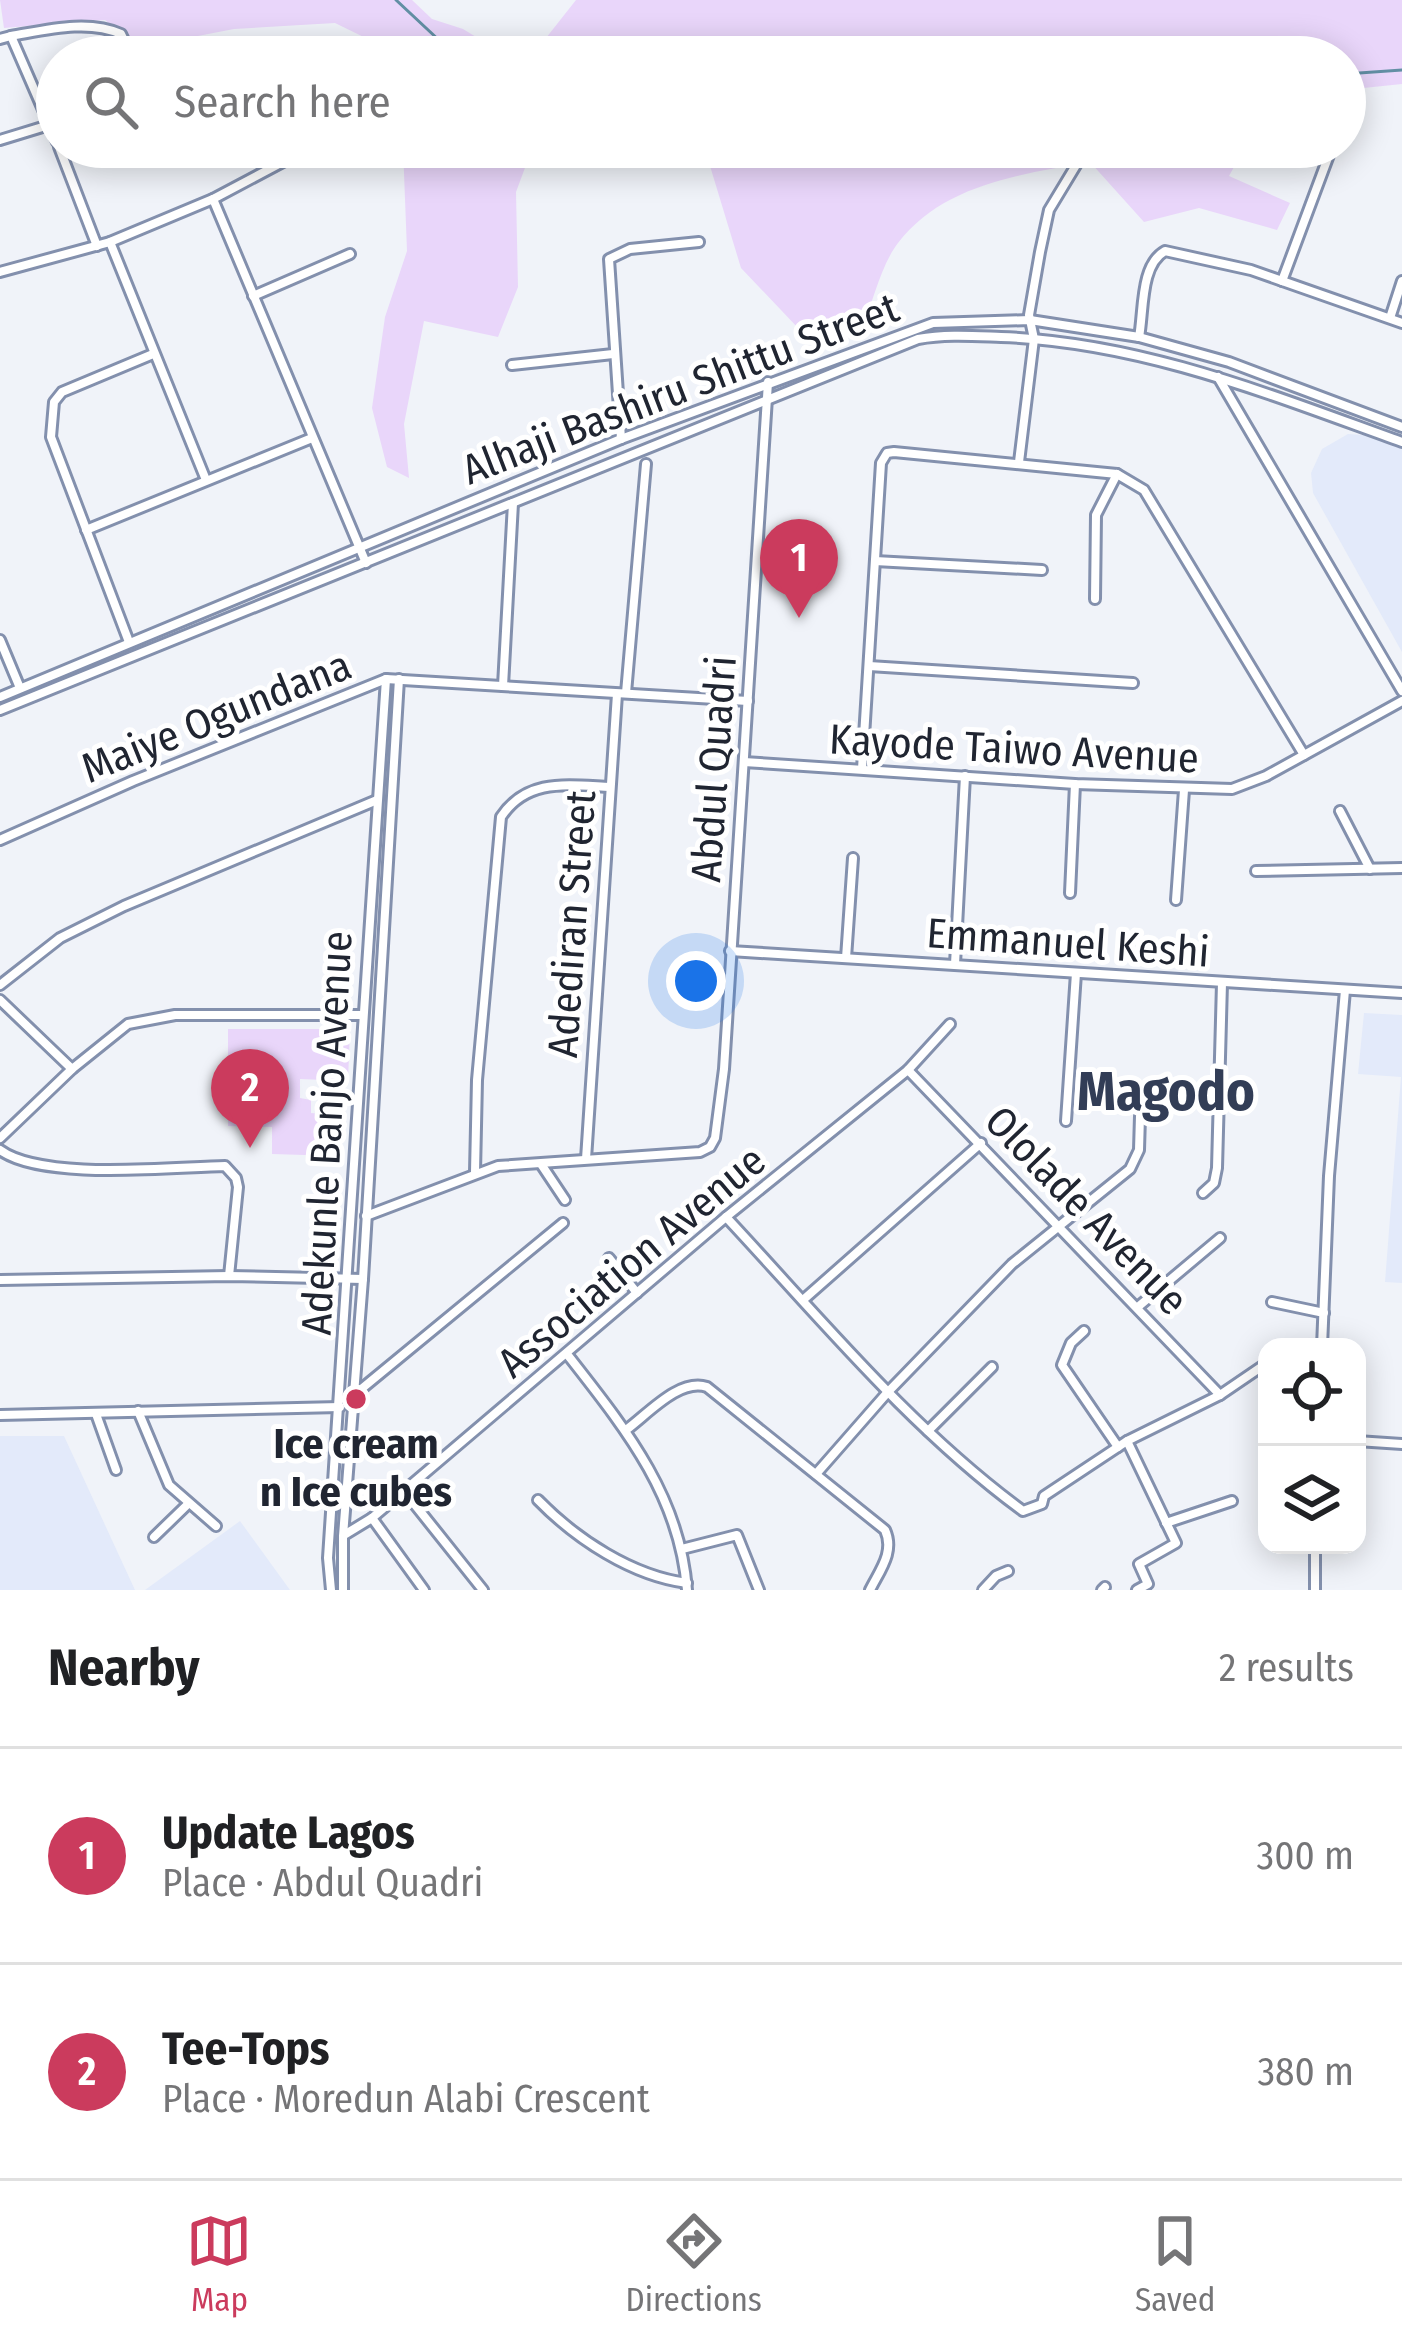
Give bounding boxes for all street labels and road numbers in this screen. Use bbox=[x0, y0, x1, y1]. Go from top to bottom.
street label: Alhaji Bashiru Shittu Street bbox=[455, 283, 906, 495]
street label: Maiye Ogundana bbox=[75, 640, 358, 794]
street label: Abdul Quadri bbox=[681, 654, 747, 884]
street label: Kayode Taiwo Avenue bbox=[828, 714, 1200, 784]
street label: Adediran Street bbox=[538, 789, 606, 1059]
street label: Emmanuel Keshi bbox=[925, 908, 1211, 978]
street label: Adekunle Banjo Avenue bbox=[291, 930, 363, 1336]
street label: Ololade Avenue bbox=[974, 1096, 1198, 1325]
street label: Association Avenue bbox=[488, 1135, 775, 1388]

